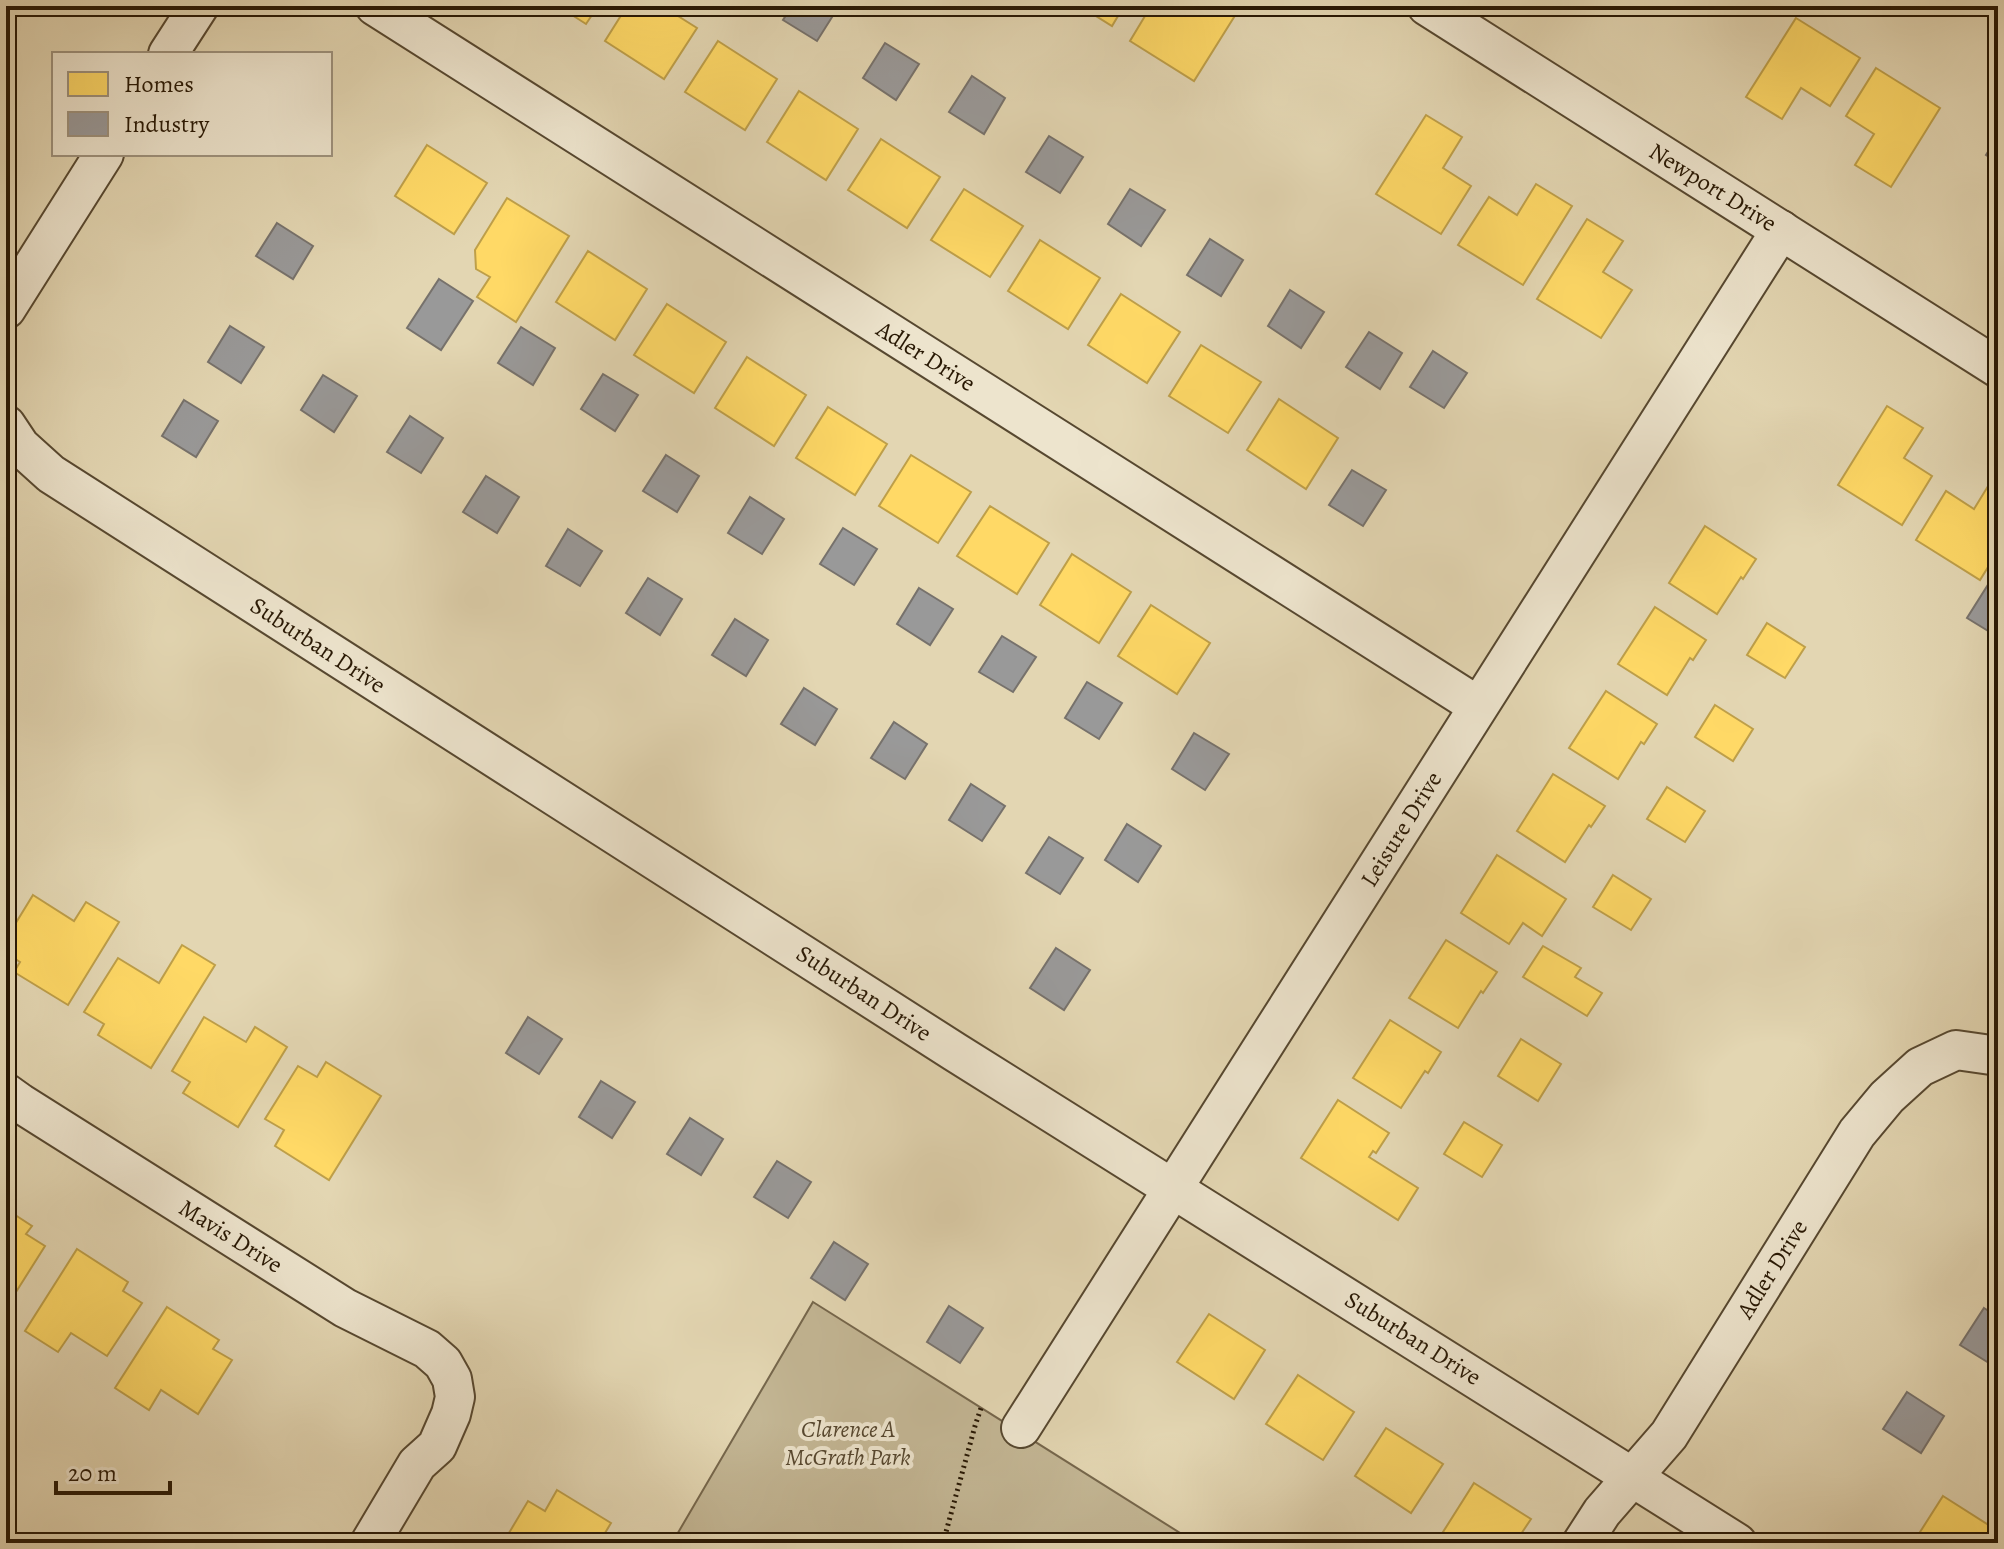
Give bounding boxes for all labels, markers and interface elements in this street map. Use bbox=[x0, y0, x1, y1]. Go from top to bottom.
legend bbox=[52, 52, 332, 156]
text: Homes bbox=[124, 68, 194, 100]
text: Industry bbox=[124, 108, 210, 140]
street label: Newport Drive bbox=[1643, 135, 1783, 239]
street label: Adler Drive bbox=[870, 312, 982, 399]
street label: Suburban Drive bbox=[244, 589, 392, 701]
street label: Leisure Drive bbox=[1353, 765, 1449, 893]
street label: Suburban Drive bbox=[790, 937, 938, 1049]
street label: Mavis Drive bbox=[173, 1192, 289, 1280]
street label: Adler Drive bbox=[1728, 1213, 1815, 1325]
street label: Suburban Drive bbox=[1339, 1283, 1487, 1393]
park label: Clarence A McGrath Park bbox=[785, 1413, 911, 1473]
scale bar bbox=[56, 1445, 170, 1495]
text: 20 m bbox=[68, 1457, 117, 1489]

